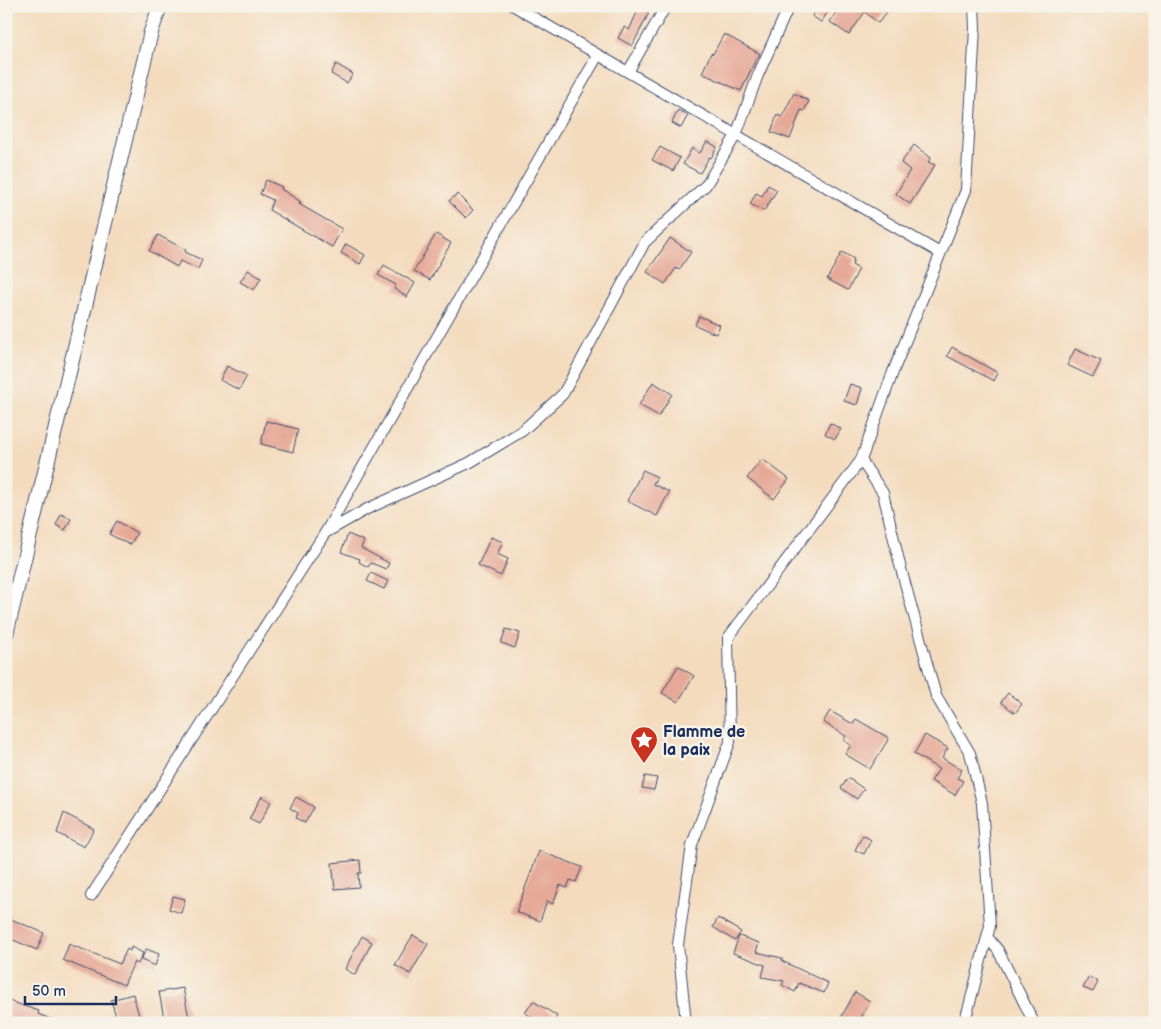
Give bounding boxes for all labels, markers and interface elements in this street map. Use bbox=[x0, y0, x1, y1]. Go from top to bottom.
place label: Flamme de la paix bbox=[663, 723, 745, 760]
place icon: Flamme de la paix bbox=[629, 725, 659, 764]
scale bar bbox=[25, 974, 116, 1006]
text: 50 m bbox=[32, 982, 66, 1001]

